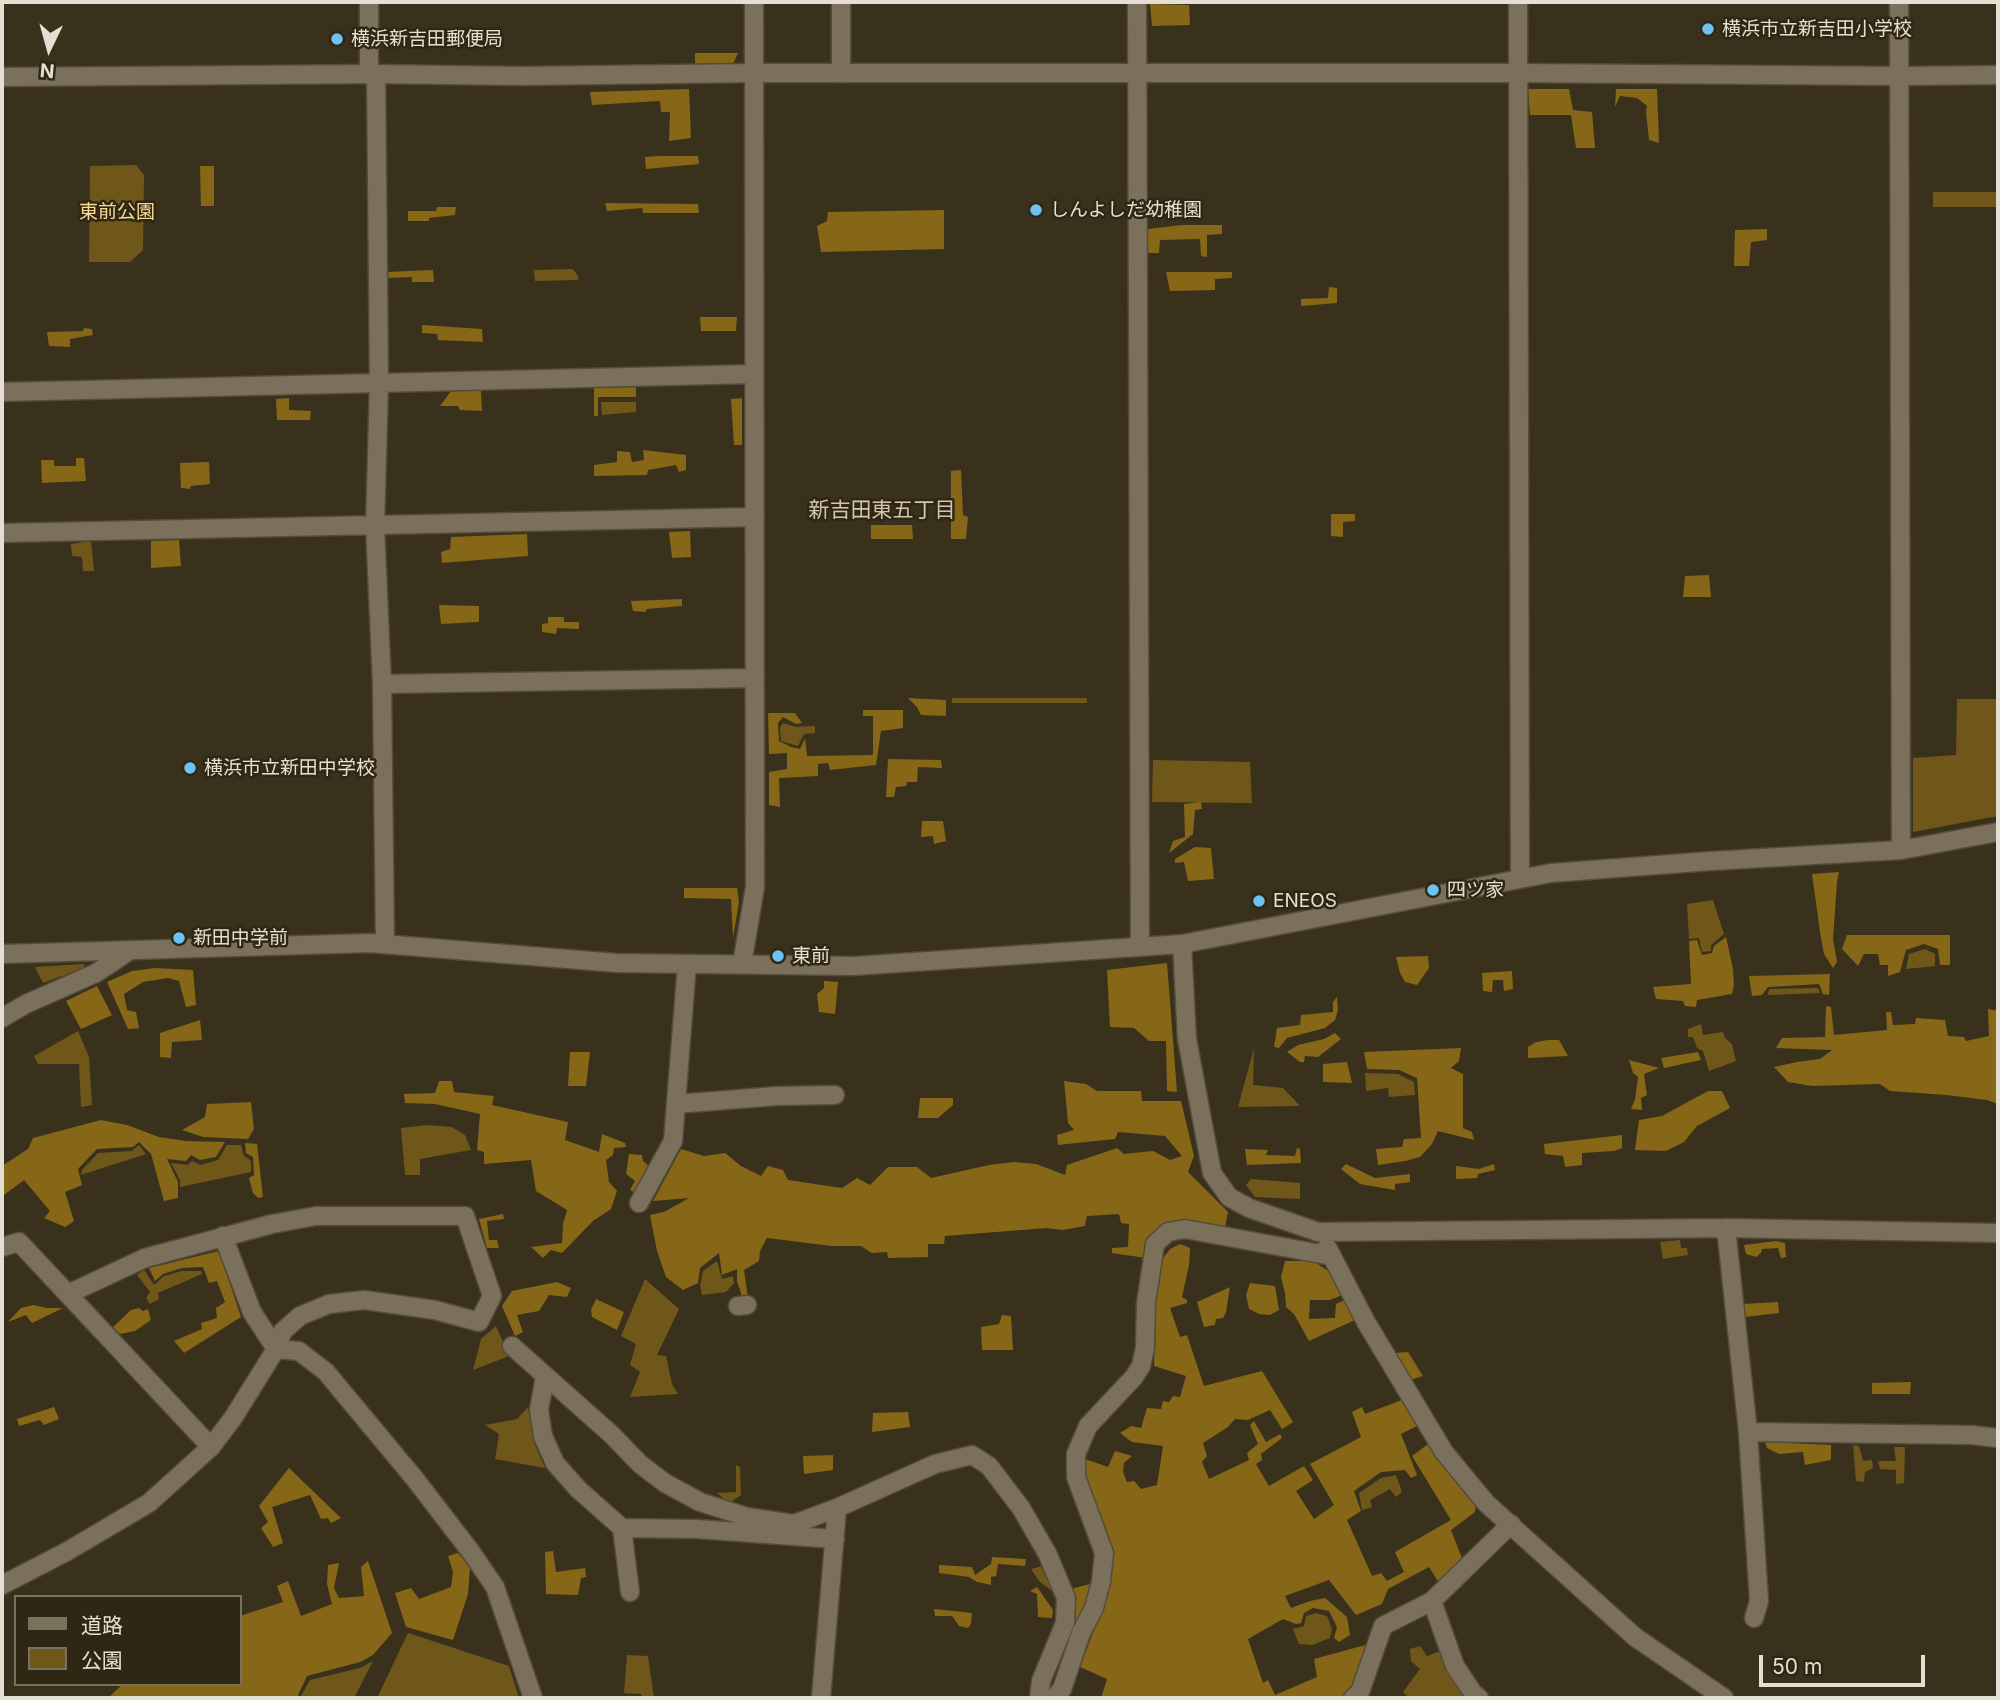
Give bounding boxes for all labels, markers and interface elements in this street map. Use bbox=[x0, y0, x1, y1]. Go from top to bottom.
north arrow bbox=[14, 14, 84, 84]
place label: 横浜市立新吉田小学校 bbox=[1722, 18, 1912, 40]
marker: 横浜市立新吉田小学校 bbox=[1700, 21, 1716, 37]
place label: 横浜新吉田郵便局 bbox=[351, 28, 503, 50]
marker: 横浜新吉田郵便局 bbox=[329, 31, 345, 47]
text: N bbox=[39, 58, 55, 83]
place label: しんよしだ幼稚園 bbox=[1050, 199, 1202, 221]
park label: 東前公園 bbox=[79, 201, 155, 223]
marker: しんよしだ幼稚園 bbox=[1028, 202, 1044, 218]
district label: 新吉田東五丁目 bbox=[809, 498, 955, 524]
place label: 横浜市立新田中学校 bbox=[204, 757, 375, 779]
marker: 横浜市立新田中学校 bbox=[182, 760, 198, 776]
place label: 四ツ家 bbox=[1447, 879, 1504, 901]
marker: 四ツ家 bbox=[1425, 882, 1441, 898]
place label: ENEOS bbox=[1273, 890, 1337, 912]
marker: ENEOS bbox=[1251, 893, 1267, 909]
place label: 新田中学前 bbox=[193, 927, 288, 949]
marker: 新田中学前 bbox=[171, 930, 187, 946]
place label: 東前 bbox=[792, 945, 830, 967]
marker: 東前 bbox=[770, 948, 786, 964]
legend bbox=[14, 1595, 242, 1686]
text: 道路 bbox=[81, 1613, 123, 1638]
scale bar bbox=[1762, 1640, 1928, 1684]
text: 公園 bbox=[81, 1648, 123, 1673]
text: 50 m bbox=[1772, 1654, 1822, 1679]

